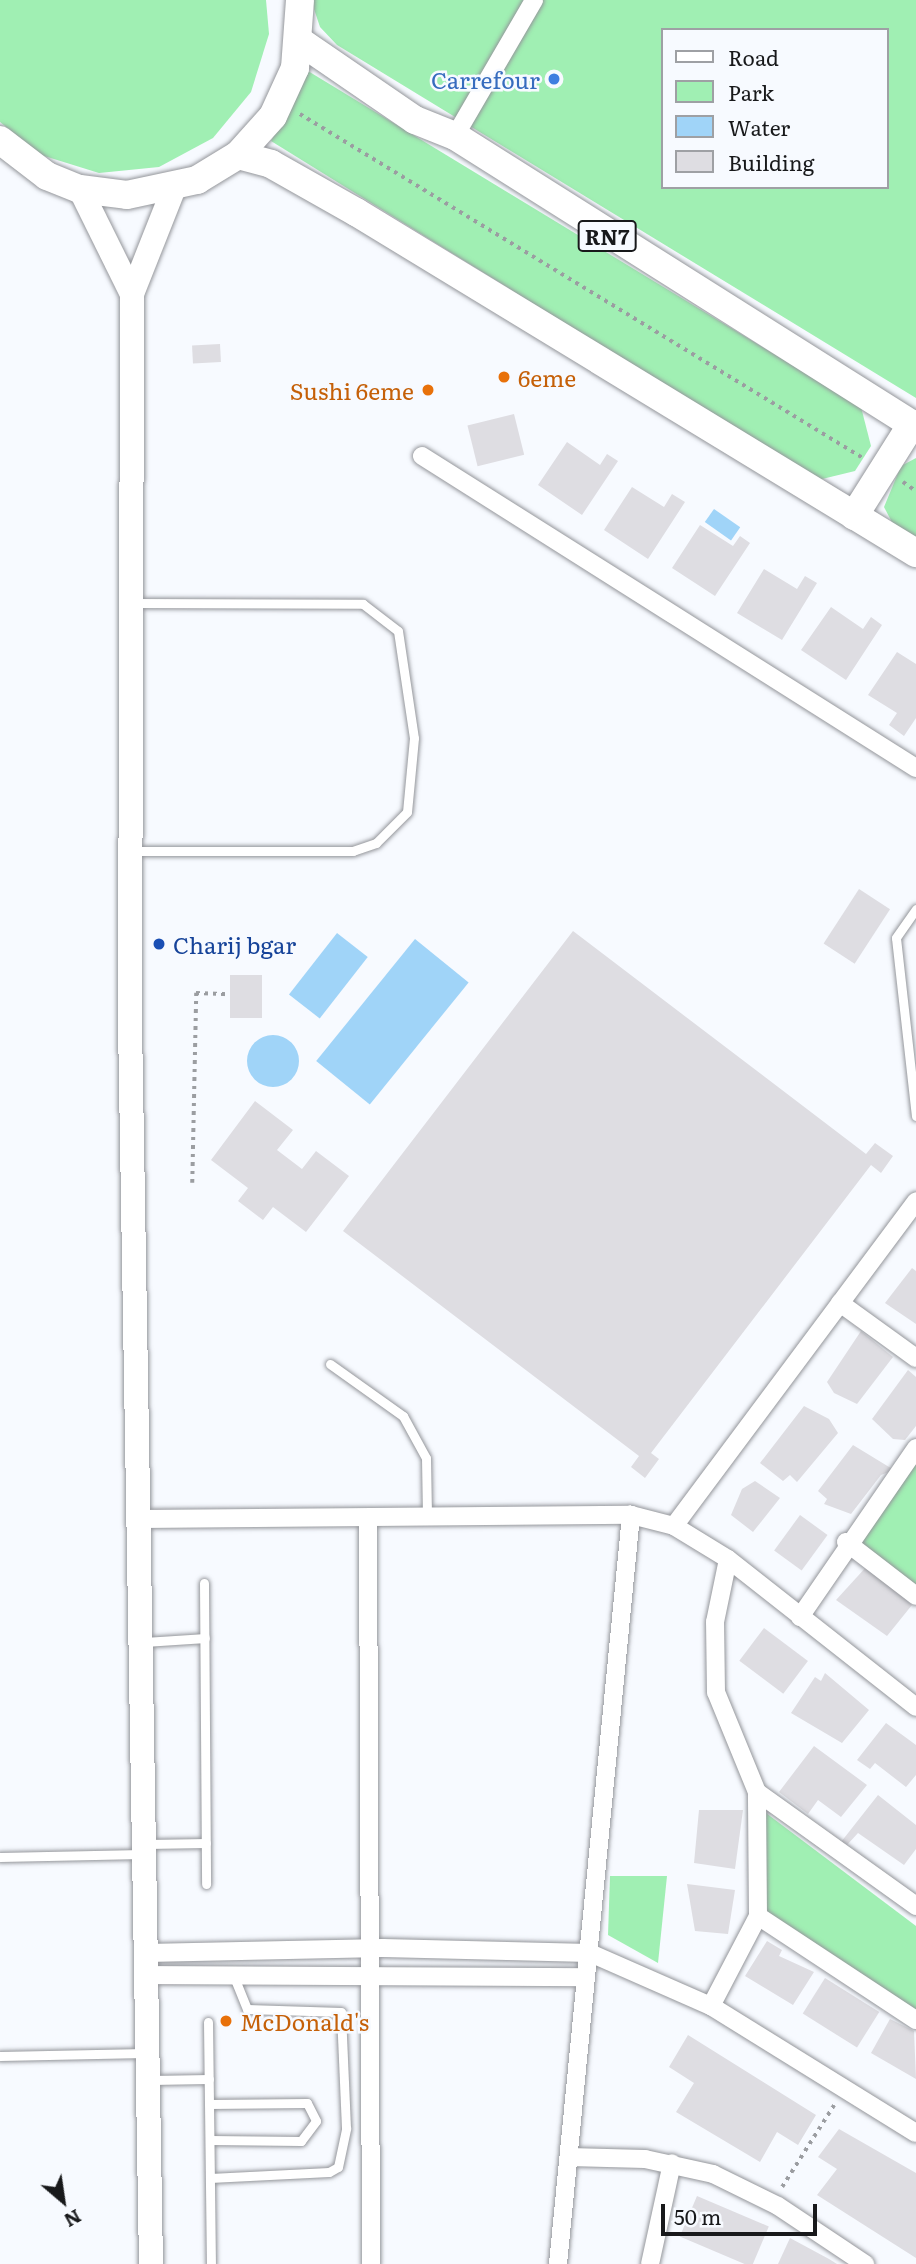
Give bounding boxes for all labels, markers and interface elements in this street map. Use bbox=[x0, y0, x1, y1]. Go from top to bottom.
legend bbox=[660, 28, 888, 189]
text: Road bbox=[728, 41, 779, 72]
place label: Carrefour bbox=[431, 65, 540, 93]
marker: Carrefour bbox=[546, 71, 562, 87]
text: Park bbox=[728, 76, 774, 107]
text: Water bbox=[728, 111, 790, 142]
text: Building bbox=[728, 146, 814, 177]
road number: RN7 bbox=[577, 218, 637, 254]
place label: 6eme bbox=[518, 363, 576, 391]
marker: 6eme bbox=[496, 369, 512, 385]
place label: Sushi 6eme bbox=[290, 376, 414, 404]
marker: Sushi 6eme bbox=[420, 382, 436, 398]
place label: Charij bgar bbox=[173, 930, 296, 958]
marker: Charij bgar bbox=[151, 936, 167, 952]
place label: McDonald's bbox=[240, 2007, 369, 2035]
marker: McDonald's bbox=[218, 2013, 234, 2029]
north arrow bbox=[28, 2166, 98, 2236]
scale bar bbox=[664, 2190, 820, 2234]
text: 50 m bbox=[674, 2200, 721, 2231]
text: N bbox=[59, 2203, 87, 2235]

